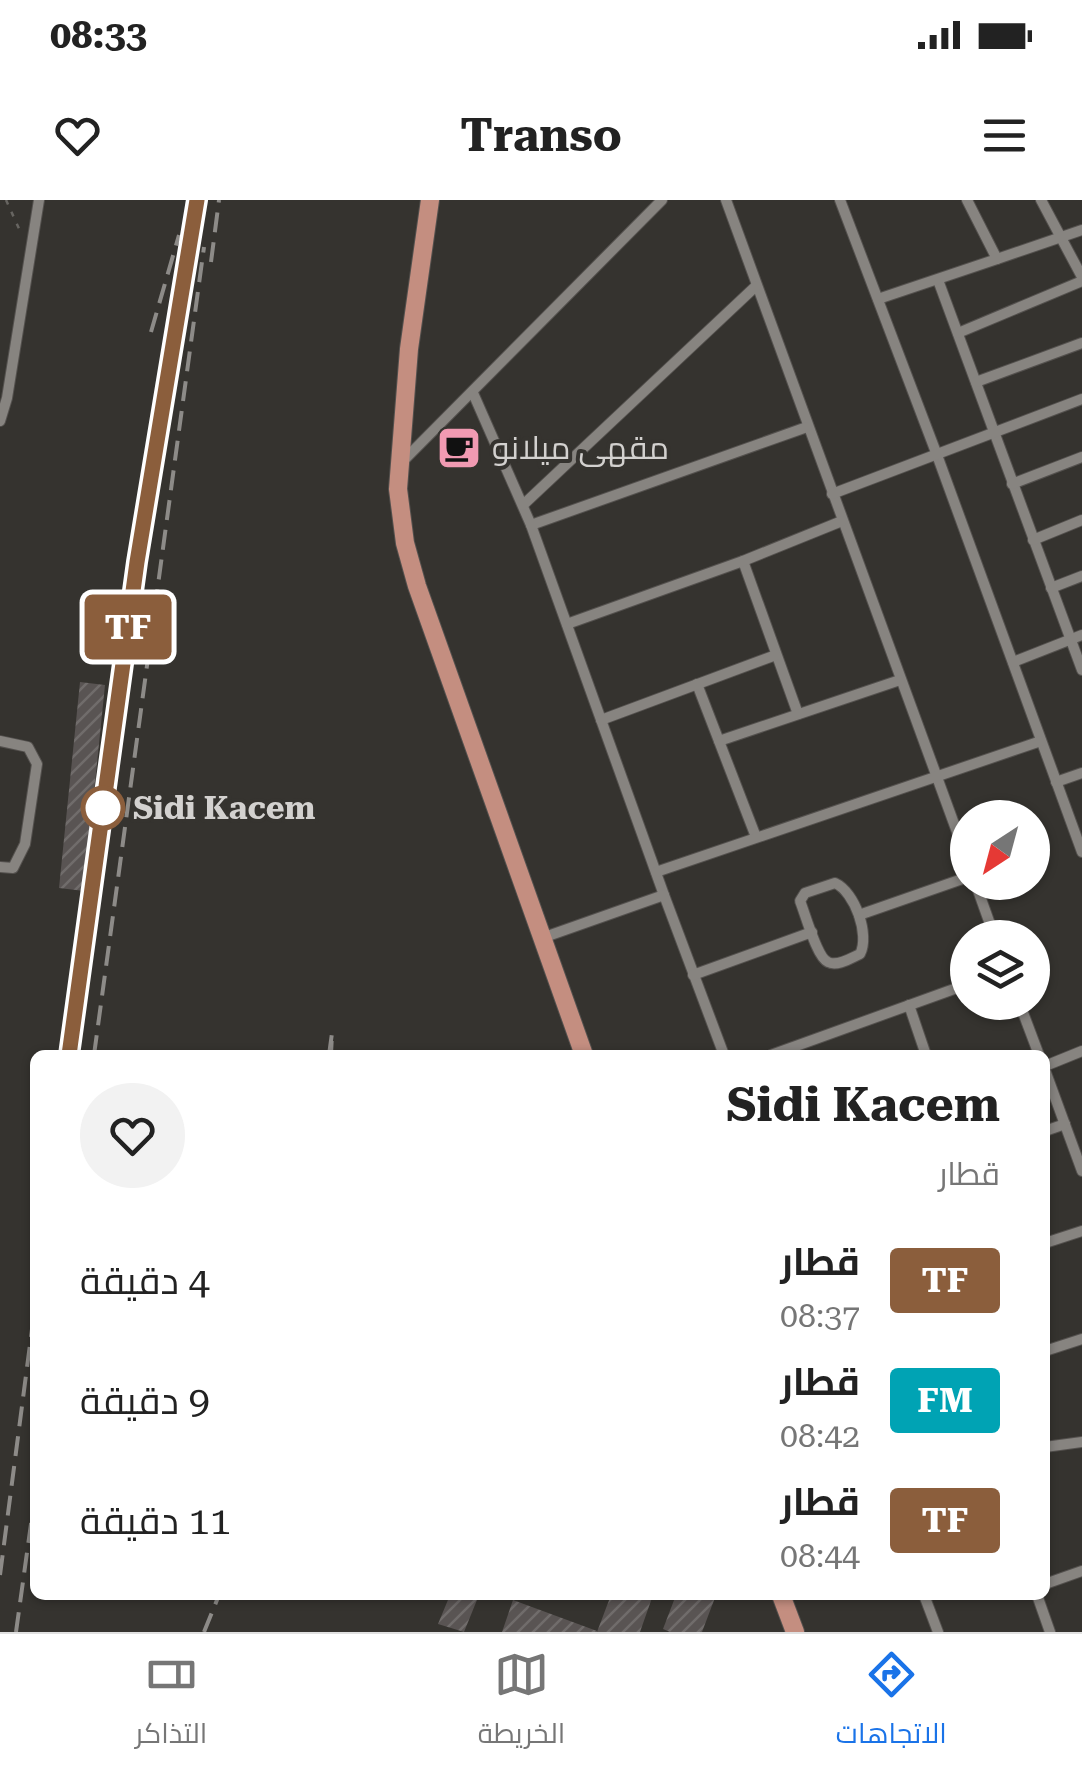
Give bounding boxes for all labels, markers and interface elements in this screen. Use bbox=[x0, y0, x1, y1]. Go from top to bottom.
text: 08:33 bbox=[50, 13, 147, 57]
icon: heart bbox=[50, 108, 105, 163]
icon: menu bbox=[977, 108, 1032, 163]
text: Transo bbox=[460, 109, 622, 162]
cafe icon: مقهى ميلانو bbox=[436, 425, 482, 471]
place label: مقهى ميلانو bbox=[492, 429, 669, 467]
line badge: TF bbox=[83, 594, 173, 660]
text: TF bbox=[105, 607, 151, 648]
marker: Sidi Kacem bbox=[82, 787, 124, 829]
place label: Sidi Kacem bbox=[133, 789, 316, 827]
north arrow bbox=[950, 800, 1050, 900]
map controls bbox=[950, 800, 1050, 1020]
button: layers bbox=[950, 920, 1050, 1020]
text: Sidi Kacem bbox=[726, 1077, 1000, 1133]
button: heart bbox=[80, 1083, 185, 1188]
text: قطار bbox=[939, 1155, 1000, 1193]
text: قطار bbox=[781, 1240, 860, 1284]
text: 4 دقيقة bbox=[80, 1259, 210, 1303]
text: TF bbox=[922, 1260, 968, 1301]
text: 08:37 bbox=[780, 1297, 860, 1335]
text: قطار bbox=[781, 1360, 860, 1404]
text: 9 دقيقة bbox=[80, 1379, 210, 1423]
text: FM bbox=[917, 1380, 973, 1421]
text: 08:42 bbox=[780, 1417, 860, 1455]
text: قطار bbox=[781, 1480, 860, 1524]
text: 11 دقيقة bbox=[80, 1499, 231, 1543]
text: TF bbox=[922, 1500, 968, 1541]
text: 08:44 bbox=[780, 1537, 860, 1575]
tab: التذاكر bbox=[135, 1647, 207, 1759]
tab: الخريطة bbox=[478, 1647, 565, 1759]
tab: الاتجاهات bbox=[836, 1647, 947, 1759]

